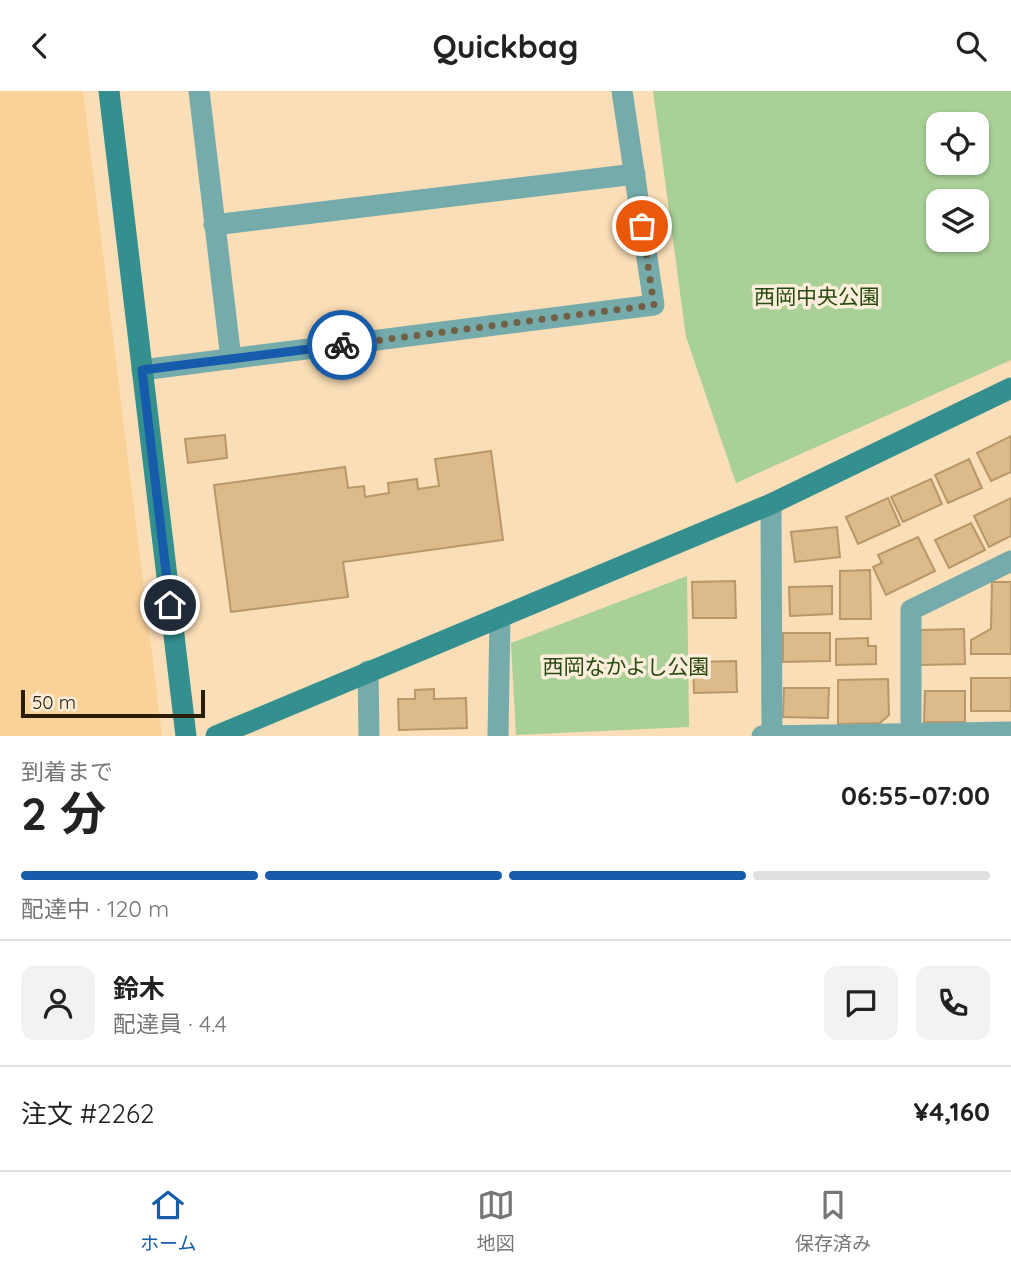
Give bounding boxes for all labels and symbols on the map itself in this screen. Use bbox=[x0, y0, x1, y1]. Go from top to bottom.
pin bbox=[612, 196, 672, 256]
park label: 西岡中央公園 bbox=[754, 283, 880, 309]
courier bbox=[307, 310, 377, 380]
pin bbox=[140, 575, 200, 635]
park label: 西岡なかよし公園 bbox=[543, 653, 709, 679]
scale bar bbox=[21, 687, 205, 719]

